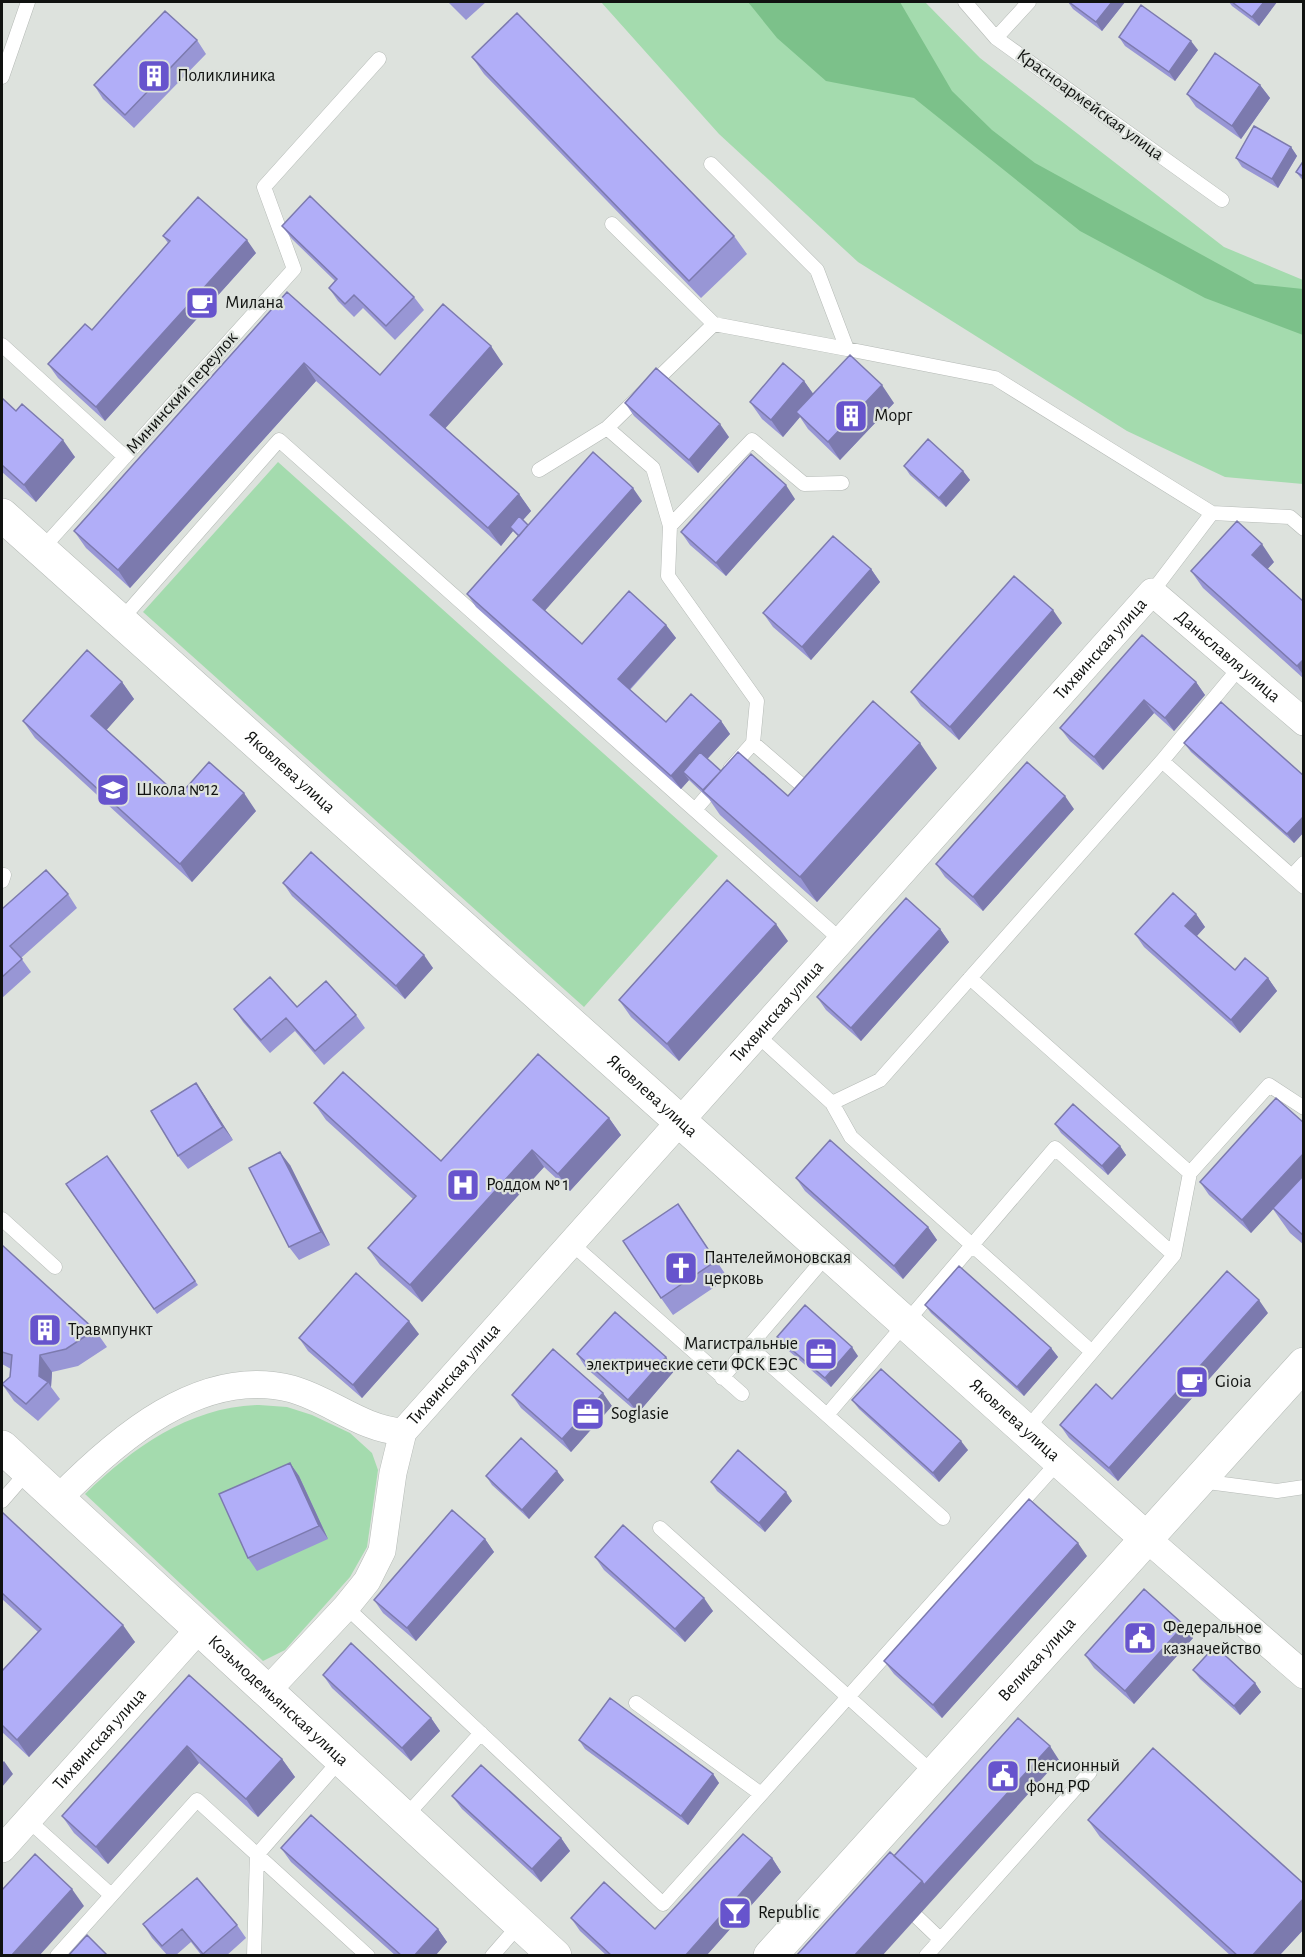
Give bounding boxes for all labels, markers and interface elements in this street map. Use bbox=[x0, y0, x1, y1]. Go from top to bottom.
street label: Красноармейская улица bbox=[1013, 46, 1167, 164]
building icon: Поликлиника bbox=[136, 58, 172, 94]
place label: Поликлиника bbox=[177, 67, 275, 85]
cafe icon: Милана bbox=[184, 285, 220, 321]
place label: Милана bbox=[225, 294, 283, 312]
street label: Мининский переулок bbox=[123, 328, 242, 457]
building icon: Морг bbox=[833, 398, 869, 434]
place label: Морг bbox=[874, 407, 913, 425]
street label: Тихвинская улица bbox=[1051, 595, 1151, 704]
street label: Даньславля улица bbox=[1172, 607, 1283, 706]
street label: Яковлева улица bbox=[241, 728, 338, 817]
school or university icon: Школа №12 bbox=[95, 772, 131, 808]
place label: Школа №12 bbox=[136, 781, 219, 799]
street label: Тихвинская улица bbox=[728, 958, 827, 1066]
street label: Яковлева улица bbox=[603, 1052, 701, 1141]
hospital icon: Роддом № 1 bbox=[445, 1167, 481, 1203]
place label: Роддом № 1 bbox=[486, 1176, 569, 1194]
place label: Пантелеймоновская церковь bbox=[704, 1249, 851, 1288]
church icon: Пантелеймоновская церковь bbox=[663, 1250, 699, 1286]
building icon: Травмпункт bbox=[27, 1312, 63, 1348]
street label: Тихвинская улица bbox=[404, 1320, 504, 1429]
place label: Травмпункт bbox=[68, 1321, 153, 1339]
place label: Магистральные электрические сети ФСК ЕЭС bbox=[586, 1335, 798, 1374]
office icon: Магистральные электрические сети ФСК ЕЭС bbox=[803, 1336, 839, 1372]
cafe icon: Gioia bbox=[1174, 1364, 1210, 1400]
place label: Gioia bbox=[1215, 1373, 1252, 1391]
street label: Яковлева улица bbox=[966, 1375, 1063, 1465]
office icon: Soglasie bbox=[570, 1396, 606, 1432]
place label: Soglasie bbox=[611, 1405, 669, 1423]
street label: Великая улица bbox=[995, 1614, 1079, 1705]
place label: Федеральное казначейство bbox=[1163, 1619, 1262, 1658]
public building icon: Федеральное казначейство bbox=[1122, 1620, 1158, 1656]
street label: Козьмодемьянская улица bbox=[204, 1632, 352, 1770]
street label: Тихвинская улица bbox=[50, 1685, 150, 1794]
place label: Пенсионный фонд РФ bbox=[1026, 1757, 1120, 1796]
public building icon: Пенсионный фонд РФ bbox=[985, 1758, 1021, 1794]
bar icon: Republic bbox=[717, 1895, 753, 1931]
place label: Republic bbox=[758, 1904, 819, 1922]

